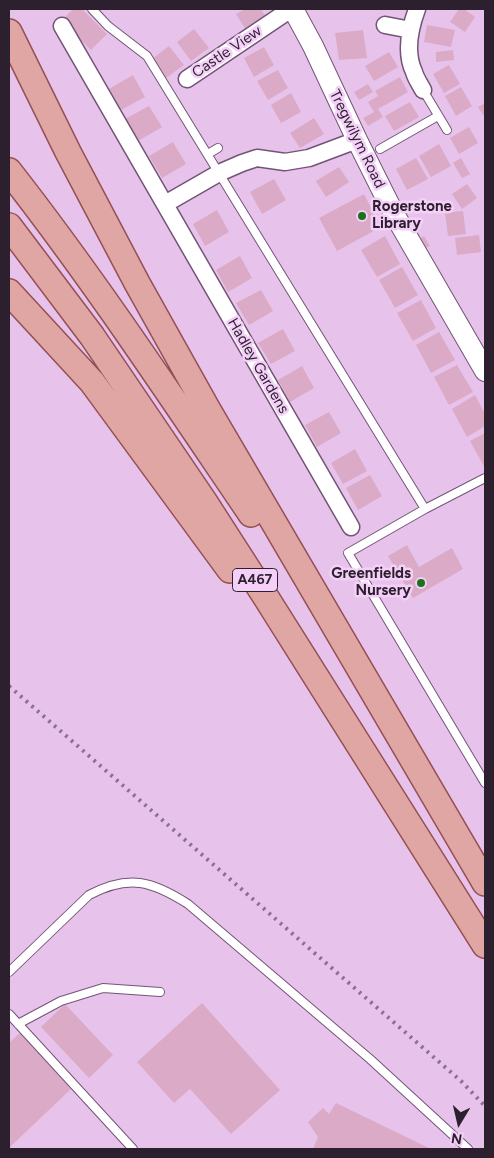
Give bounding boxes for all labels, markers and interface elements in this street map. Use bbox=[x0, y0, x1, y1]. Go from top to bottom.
street label: Castle View bbox=[189, 22, 265, 82]
street label: Tregwilym Road bbox=[325, 87, 389, 191]
place label: Rogerstone Library bbox=[372, 198, 452, 233]
marker: Rogerstone Library bbox=[356, 210, 368, 222]
street label: Hadley Gardens bbox=[223, 315, 293, 417]
place label: Greenfields Nursery bbox=[331, 565, 411, 600]
road number: A467 bbox=[232, 568, 278, 592]
marker: Greenfields Nursery bbox=[415, 577, 427, 589]
north arrow bbox=[434, 1098, 484, 1148]
text: N bbox=[450, 1129, 463, 1148]

